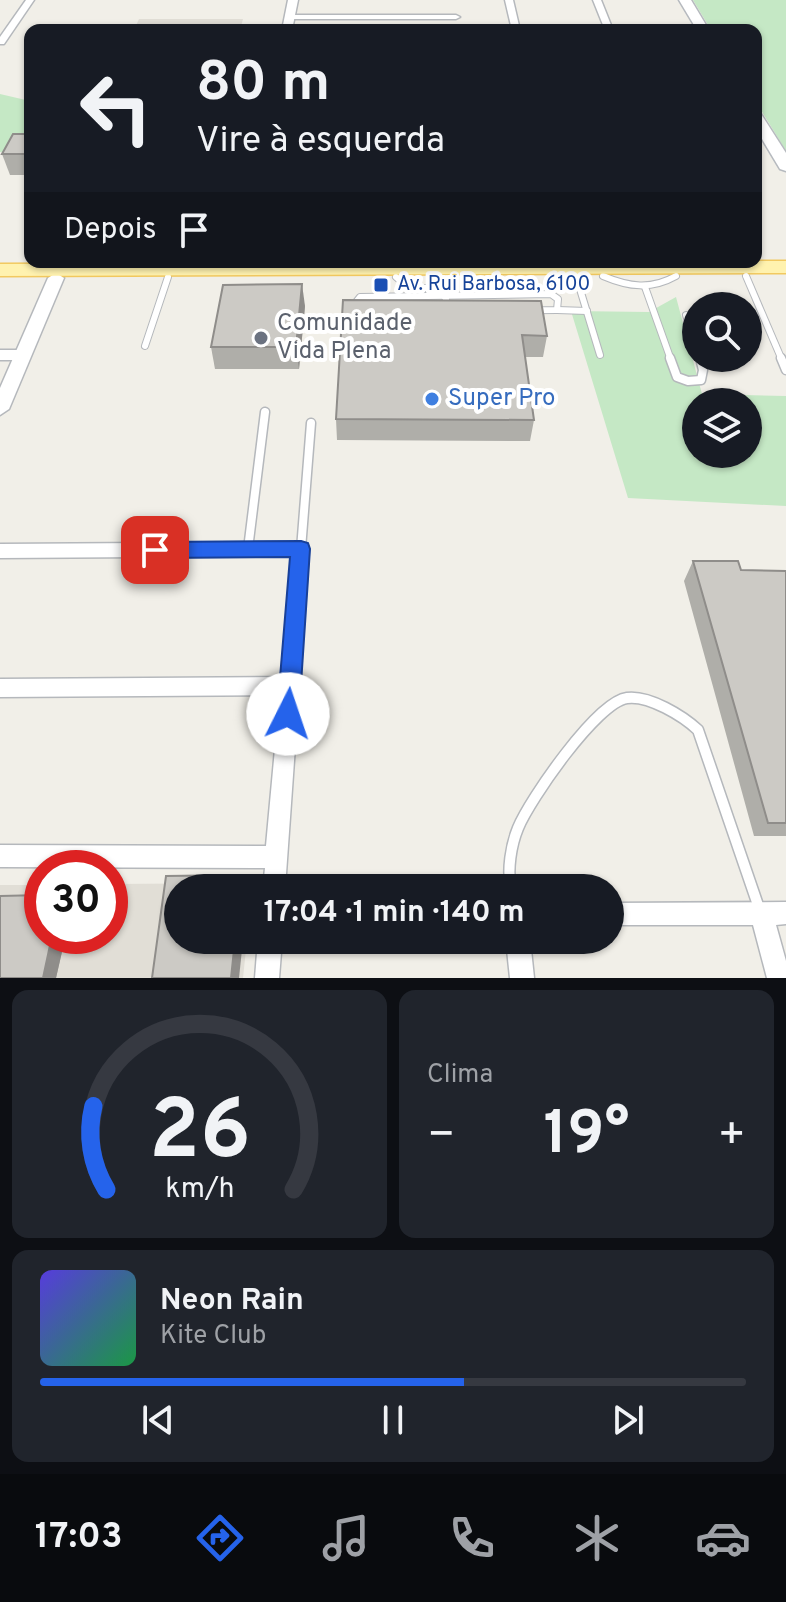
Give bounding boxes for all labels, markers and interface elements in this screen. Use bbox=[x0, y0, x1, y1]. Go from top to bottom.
text: 80 m bbox=[196, 50, 330, 120]
icon: left bbox=[64, 56, 168, 160]
text: Vire à esquerda bbox=[196, 119, 445, 165]
icon: arrive bbox=[172, 208, 216, 252]
text: Depois bbox=[64, 212, 156, 249]
place label: Av. Rui Barbosa, 6100 bbox=[397, 272, 590, 298]
marker: Av. Rui Barbosa, 6100 bbox=[372, 276, 390, 294]
map controls bbox=[682, 292, 762, 468]
button: search bbox=[682, 292, 762, 372]
place label: Comunidade Vida Plena bbox=[277, 309, 412, 367]
marker: Comunidade Vida Plena bbox=[252, 329, 270, 347]
place label: Super Pro bbox=[448, 384, 555, 414]
button: layers bbox=[682, 388, 762, 468]
marker: Super Pro bbox=[423, 390, 441, 408]
pin bbox=[121, 516, 189, 584]
icon: arrive bbox=[133, 528, 177, 572]
position arrow bbox=[246, 672, 330, 756]
speed limit sign: 30 bbox=[24, 850, 128, 954]
text: 17:04 · 1 min · 140 m bbox=[263, 895, 525, 932]
text: Clima bbox=[427, 1059, 493, 1092]
text: 26 bbox=[149, 1083, 251, 1188]
text: 19° bbox=[544, 1099, 629, 1175]
text: − bbox=[427, 1109, 455, 1165]
text: + bbox=[718, 1109, 746, 1165]
text: km/h bbox=[165, 1172, 234, 1208]
text: Neon Rain bbox=[160, 1283, 304, 1320]
text: Kite Club bbox=[160, 1320, 266, 1353]
icon: previous bbox=[136, 1398, 180, 1442]
icon: pause bbox=[371, 1398, 415, 1442]
icon: next bbox=[606, 1398, 650, 1442]
icon: directions bbox=[192, 1510, 248, 1566]
icon: music bbox=[318, 1510, 374, 1566]
icon: phone bbox=[444, 1510, 500, 1566]
icon: climate bbox=[569, 1510, 625, 1566]
icon: car bbox=[695, 1510, 751, 1566]
text: 17:03 bbox=[35, 1515, 123, 1561]

